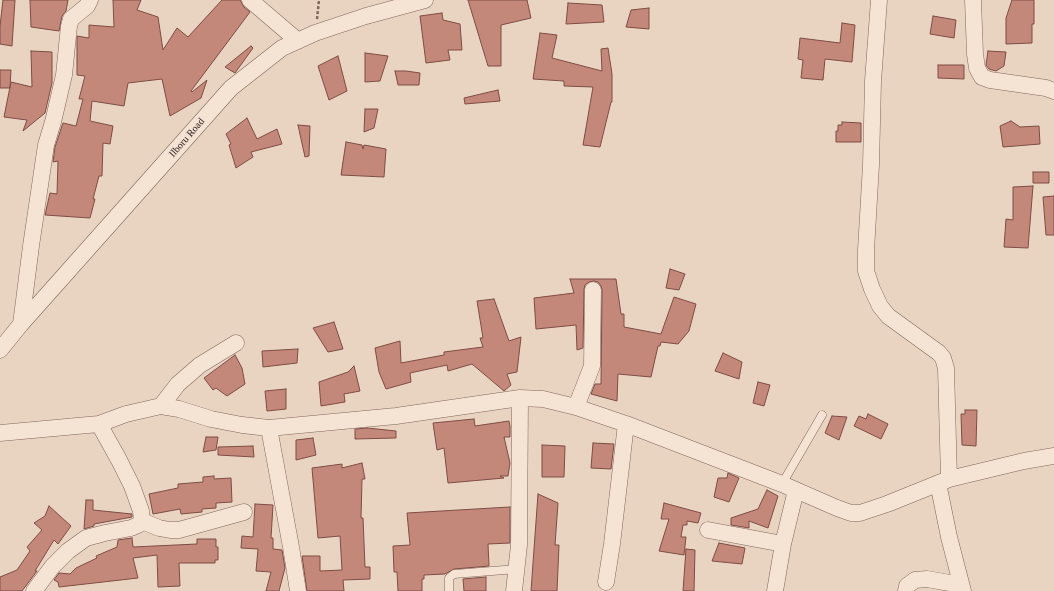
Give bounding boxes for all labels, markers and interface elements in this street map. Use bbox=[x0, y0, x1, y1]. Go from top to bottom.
street label: Ilboru Road bbox=[167, 116, 207, 160]

